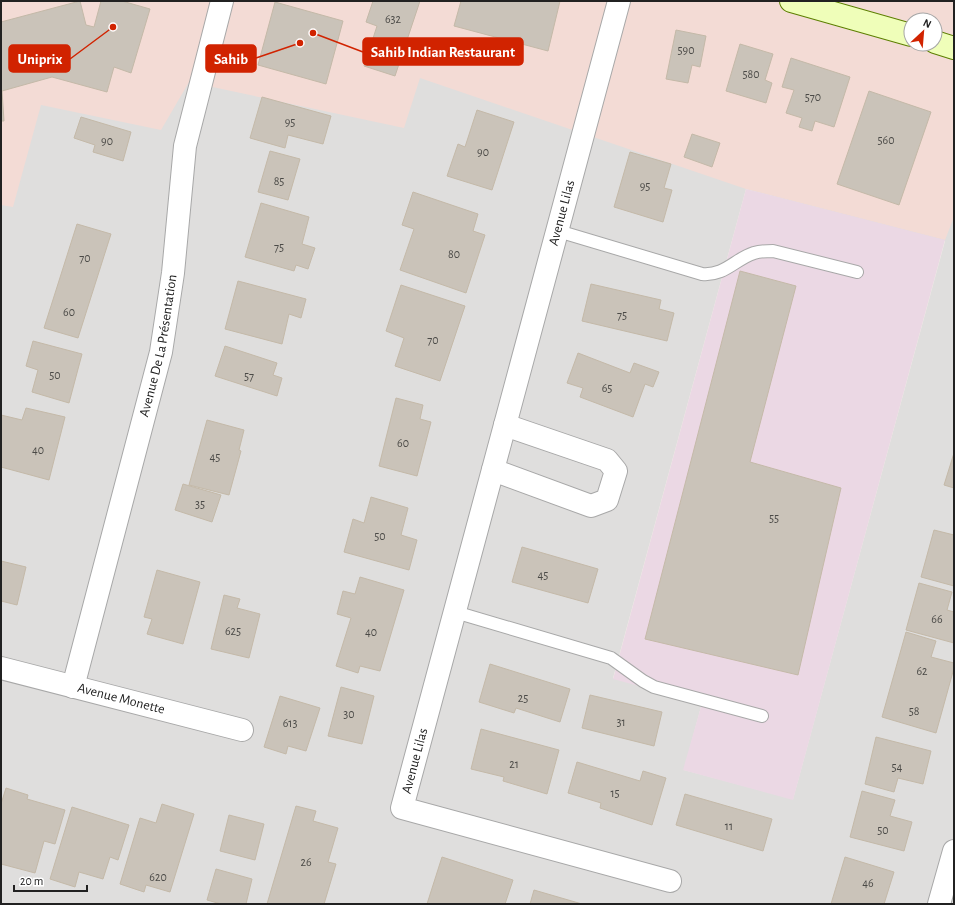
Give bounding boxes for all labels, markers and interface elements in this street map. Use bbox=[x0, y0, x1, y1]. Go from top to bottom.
north arrow bbox=[903, 12, 943, 52]
house number: 632 bbox=[385, 13, 402, 25]
text: N bbox=[921, 17, 933, 30]
callout: Sahib Indian Restaurant bbox=[363, 38, 523, 65]
house number: 590 bbox=[678, 44, 695, 56]
callout: Uniprix bbox=[9, 45, 70, 72]
callout: Sahib bbox=[206, 45, 256, 72]
text: Sahib Indian Restaurant bbox=[371, 45, 515, 60]
text: Uniprix bbox=[18, 52, 63, 67]
text: Sahib bbox=[214, 52, 248, 67]
house number: 580 bbox=[742, 68, 760, 80]
house number: 570 bbox=[805, 91, 821, 103]
house number: 95 bbox=[285, 116, 295, 128]
house number: 560 bbox=[878, 134, 895, 146]
house number: 90 bbox=[101, 135, 113, 147]
house number: 90 bbox=[477, 146, 489, 158]
house number: 85 bbox=[274, 175, 284, 187]
street label: Avenue Lilas bbox=[547, 179, 577, 247]
house number: 95 bbox=[640, 180, 650, 192]
house number: 75 bbox=[274, 241, 284, 253]
house number: 80 bbox=[448, 248, 460, 260]
house number: 70 bbox=[79, 252, 91, 264]
street label: Avenue De La Présentation bbox=[137, 274, 180, 419]
house number: 60 bbox=[63, 306, 75, 318]
house number: 75 bbox=[617, 309, 627, 321]
house number: 70 bbox=[427, 334, 439, 346]
house number: 50 bbox=[49, 369, 61, 381]
house number: 57 bbox=[244, 370, 254, 382]
house number: 65 bbox=[602, 382, 612, 394]
house number: 60 bbox=[397, 437, 409, 449]
house number: 40 bbox=[32, 444, 44, 456]
house number: 45 bbox=[210, 451, 220, 463]
house number: 35 bbox=[195, 498, 205, 510]
house number: 55 bbox=[769, 512, 779, 524]
house number: 50 bbox=[374, 530, 386, 542]
house number: 45 bbox=[538, 569, 548, 581]
house number: 66 bbox=[931, 613, 943, 625]
house number: 625 bbox=[225, 625, 241, 637]
house number: 40 bbox=[365, 626, 377, 638]
house number: 62 bbox=[916, 665, 928, 677]
street label: Avenue Monette bbox=[76, 681, 166, 717]
house number: 25 bbox=[518, 692, 528, 704]
house number: 58 bbox=[909, 705, 920, 717]
house number: 30 bbox=[343, 708, 355, 720]
house number: 31 bbox=[616, 716, 626, 728]
house number: 613 bbox=[283, 717, 297, 729]
street label: Avenue Lilas bbox=[400, 727, 430, 795]
house number: 21 bbox=[509, 758, 519, 770]
house number: 54 bbox=[892, 761, 903, 773]
house number: 15 bbox=[610, 787, 620, 799]
house number: 11 bbox=[725, 820, 733, 832]
house number: 50 bbox=[877, 824, 889, 836]
house number: 26 bbox=[300, 856, 312, 868]
scale bar bbox=[14, 867, 87, 893]
house number: 620 bbox=[149, 871, 167, 883]
text: 20 m bbox=[20, 875, 43, 887]
house number: 46 bbox=[862, 877, 874, 889]

